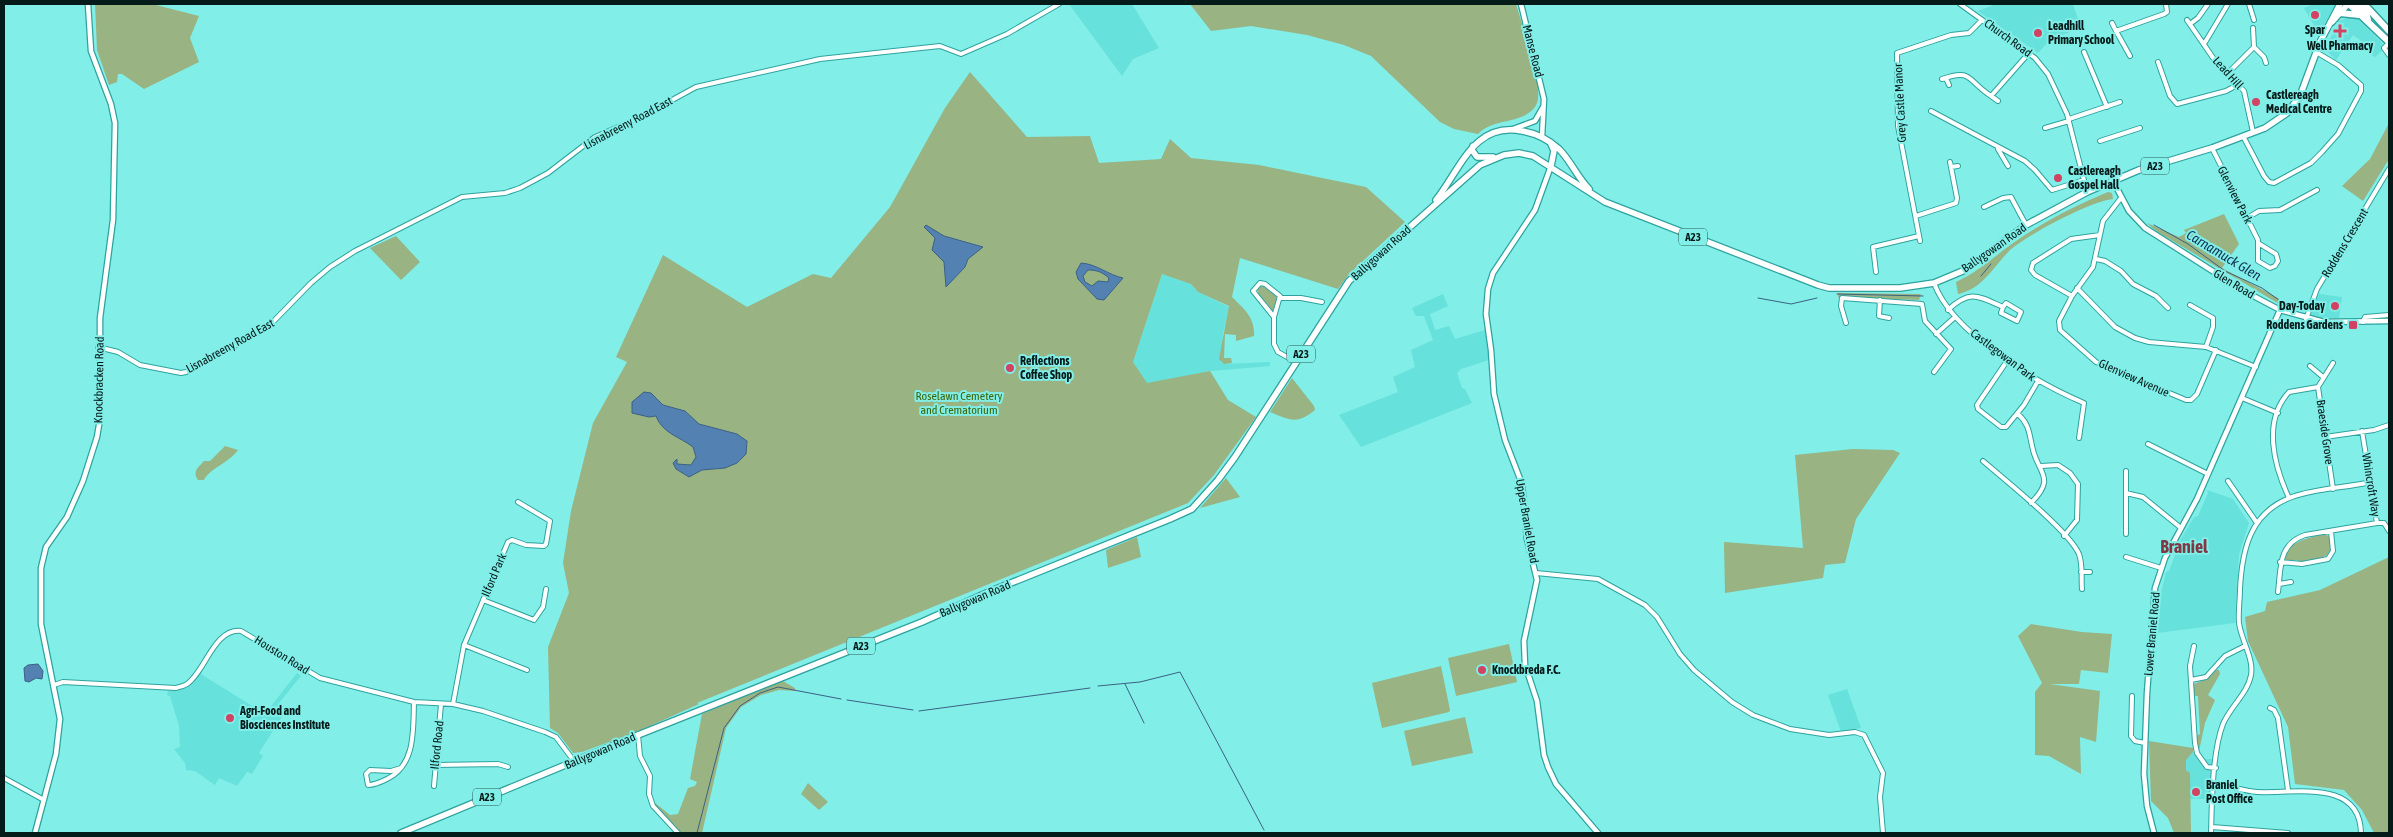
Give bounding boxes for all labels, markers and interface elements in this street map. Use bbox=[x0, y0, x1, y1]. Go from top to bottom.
marker: Spar bbox=[2309, 9, 2321, 21]
street label: Church Road bbox=[1981, 16, 2035, 60]
place label: Leadhill Primary School bbox=[2048, 19, 2115, 47]
street label: Manse Road bbox=[1520, 23, 1546, 79]
place label: Spar bbox=[2305, 23, 2325, 37]
marker: Well Pharmacy bbox=[2334, 25, 2346, 37]
marker: Leadhill Primary School bbox=[2032, 27, 2044, 39]
place label: Well Pharmacy bbox=[2306, 39, 2373, 53]
street label: Lead Hill bbox=[2210, 54, 2247, 93]
street label: Grey Castle Manor bbox=[1891, 63, 1909, 143]
place label: Castlereagh Medical Centre bbox=[2266, 88, 2332, 116]
street label: Lisnabreeny Road East bbox=[581, 93, 675, 152]
marker: Castlereagh Medical Centre bbox=[2250, 96, 2262, 108]
road number: A23 bbox=[2141, 158, 2169, 175]
place label: Castlereagh Gospel Hall bbox=[2068, 164, 2121, 192]
street label: Glenview Park bbox=[2215, 164, 2256, 227]
marker: Castlereagh Gospel Hall bbox=[2052, 172, 2064, 184]
street label: Roddens Crescent bbox=[2319, 206, 2371, 280]
street label: Ballygowan Road bbox=[1959, 221, 2029, 275]
street label: Ballygowan Road bbox=[1348, 222, 1414, 284]
water label: Carnamuck Glen bbox=[2184, 226, 2264, 284]
road number: A23 bbox=[1679, 228, 1707, 246]
street label: Glen Road bbox=[2211, 266, 2257, 302]
place label: Day-Today bbox=[2279, 299, 2325, 313]
marker: Day-Today bbox=[2329, 300, 2341, 312]
street label: Lisnabreeny Road East bbox=[184, 316, 277, 376]
place label: Roddens Gardens bbox=[2266, 318, 2344, 332]
marker: Roddens Gardens bbox=[2347, 319, 2359, 331]
street label: Castlegowan Park bbox=[1968, 326, 2039, 384]
street label: Knockbracken Road bbox=[91, 336, 107, 424]
road number: A23 bbox=[1287, 346, 1315, 362]
place label: Reflections Coffee Shop bbox=[1020, 354, 1073, 382]
street label: Glenview Avenue bbox=[2097, 356, 2171, 400]
marker: Reflections Coffee Shop bbox=[1004, 362, 1016, 374]
park label: Roselawn Cemetery and Crematorium bbox=[916, 389, 1003, 417]
street label: Braeside Grove bbox=[2314, 399, 2336, 465]
street label: Whincroft Way bbox=[2359, 452, 2383, 518]
street label: Upper Braniel Road bbox=[1513, 478, 1541, 564]
district label: Braniel bbox=[2160, 536, 2208, 557]
street label: Ilford Park bbox=[479, 550, 510, 599]
street label: Ballygowan Road bbox=[937, 578, 1013, 620]
street label: Lower Braniel Road bbox=[2141, 591, 2163, 677]
street label: Houston Road bbox=[252, 633, 312, 677]
road number: A23 bbox=[847, 637, 875, 654]
place label: Knockbreda F.C. bbox=[1492, 663, 1561, 677]
marker: Knockbreda F.C. bbox=[1476, 664, 1488, 676]
place label: Agri-Food and Biosciences Institute bbox=[239, 704, 330, 732]
marker: Agri-Food and Biosciences Institute bbox=[224, 712, 236, 724]
street label: Ilford Road bbox=[427, 720, 447, 770]
street label: Ballygowan Road bbox=[562, 730, 638, 772]
place label: Braniel Post Office bbox=[2206, 778, 2253, 806]
marker: Braniel Post Office bbox=[2190, 786, 2202, 798]
road number: A23 bbox=[473, 789, 501, 806]

